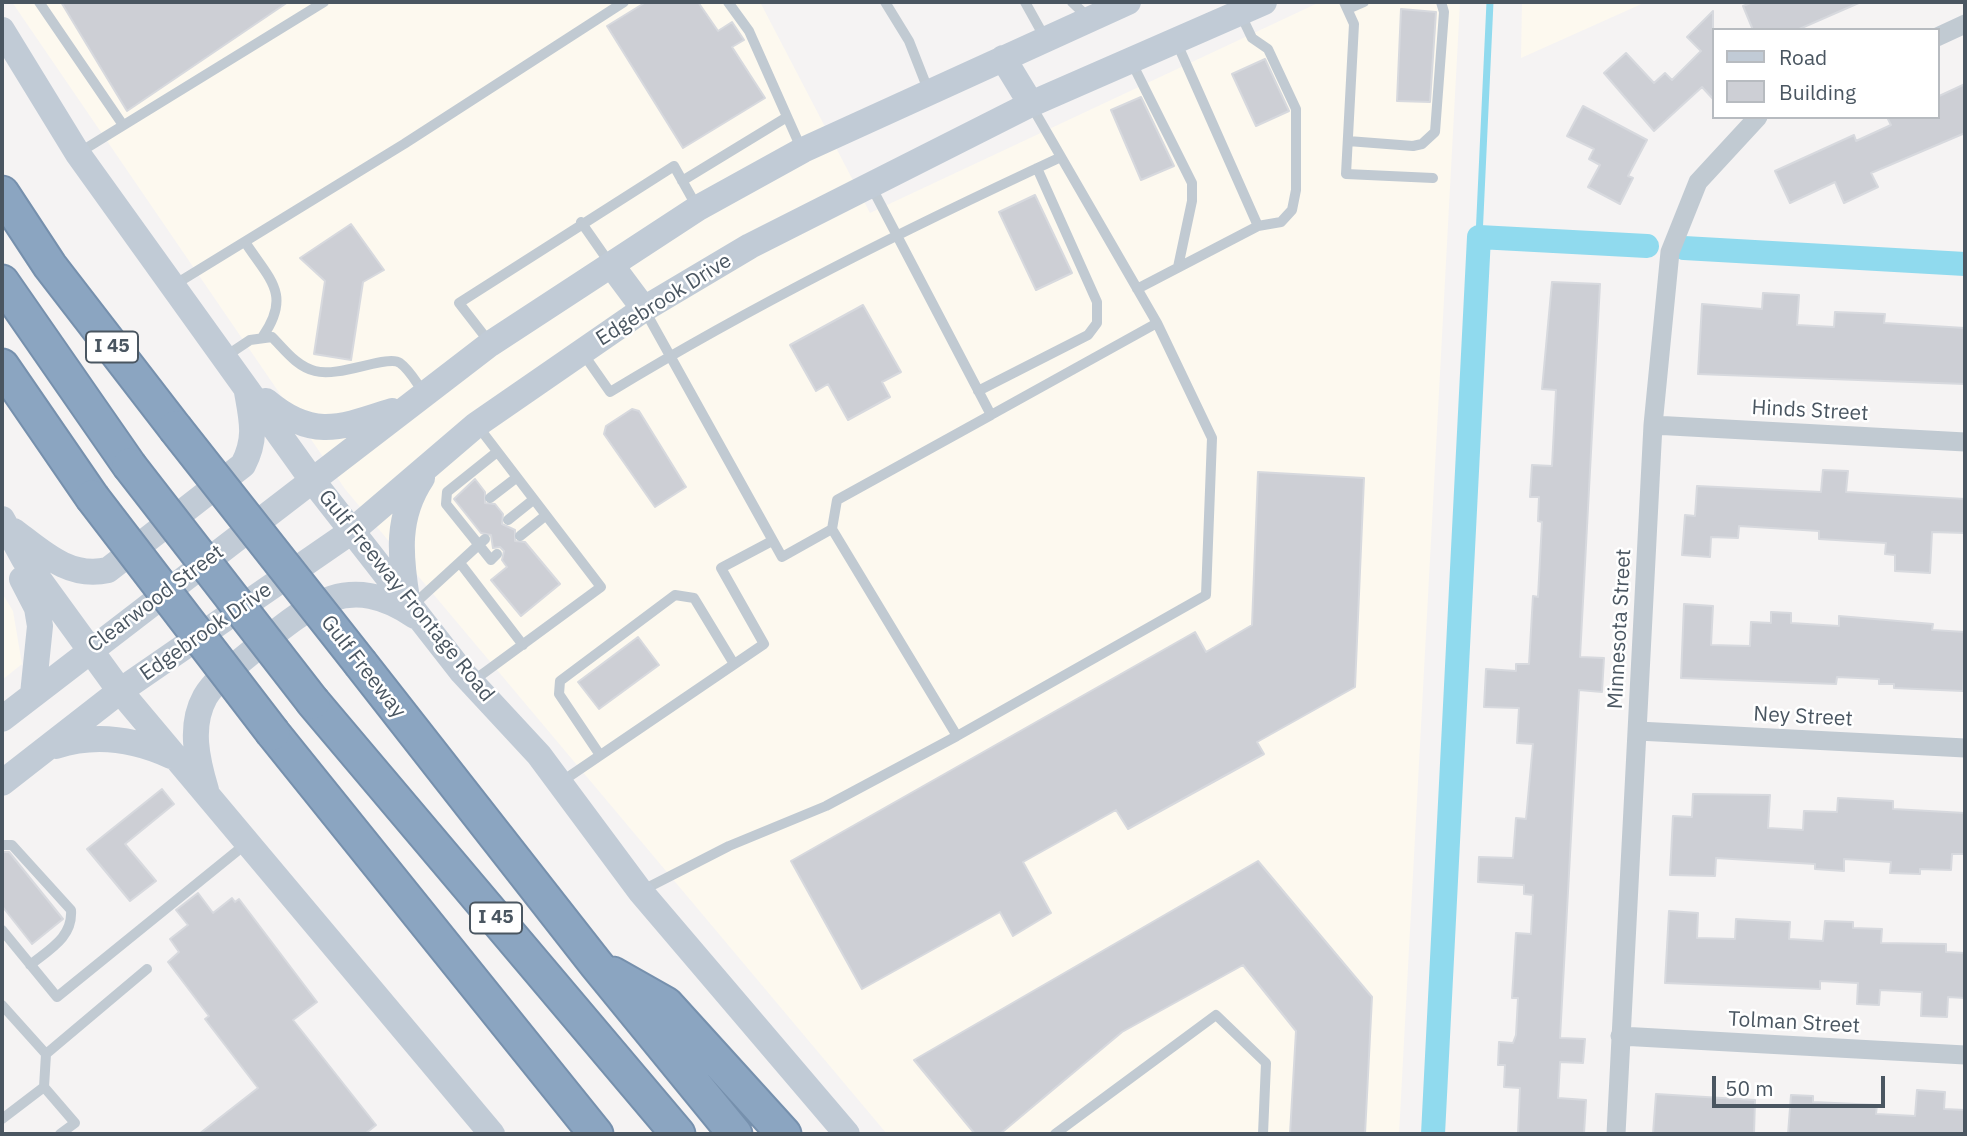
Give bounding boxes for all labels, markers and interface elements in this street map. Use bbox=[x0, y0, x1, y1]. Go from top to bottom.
legend bbox=[1712, 28, 1939, 119]
text: Road bbox=[1779, 43, 1827, 71]
text: Building bbox=[1779, 78, 1856, 106]
street label: Edgebrook Drive bbox=[592, 248, 736, 352]
road number: I 45 bbox=[86, 332, 138, 362]
street label: Hinds Street bbox=[1751, 395, 1869, 427]
street label: Gulf Freeway Frontage Road bbox=[313, 485, 499, 707]
street label: Clearwood Street bbox=[83, 540, 229, 658]
street label: Minnesota Street bbox=[1603, 548, 1637, 710]
street label: Edgebrook Drive bbox=[135, 577, 277, 687]
street label: Gulf Freeway bbox=[315, 611, 411, 723]
street label: Ney Street bbox=[1753, 702, 1853, 732]
road number: I 45 bbox=[470, 902, 522, 934]
street label: Tolman Street bbox=[1727, 1007, 1861, 1039]
scale bar bbox=[1715, 1062, 1888, 1106]
text: 50 m bbox=[1725, 1074, 1774, 1102]

